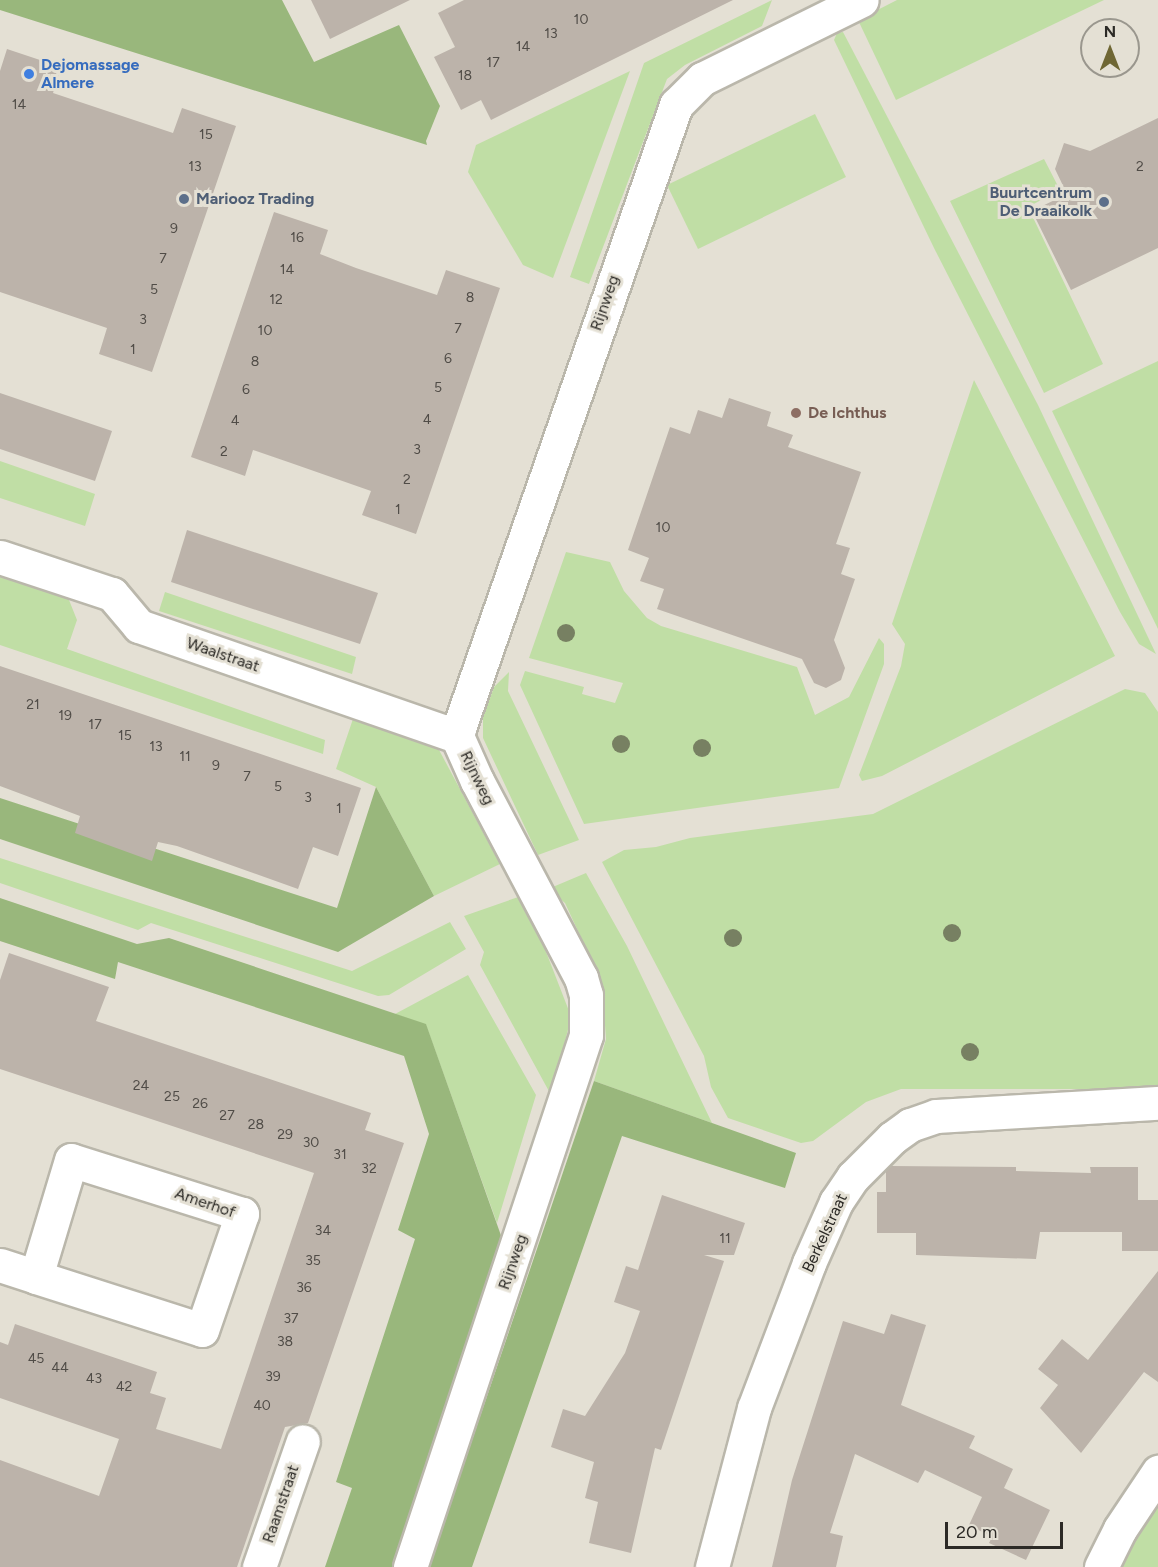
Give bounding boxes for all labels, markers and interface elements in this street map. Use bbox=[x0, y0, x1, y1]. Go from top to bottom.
house number: 10 bbox=[574, 12, 588, 28]
north arrow bbox=[1080, 18, 1140, 78]
text: N bbox=[1104, 22, 1116, 41]
house number: 13 bbox=[544, 26, 558, 42]
house number: 14 bbox=[516, 39, 530, 55]
place label: Dejomassage Almere bbox=[41, 55, 139, 93]
house number: 17 bbox=[486, 55, 500, 71]
marker: Dejomassage Almere bbox=[22, 67, 36, 81]
house number: 18 bbox=[458, 68, 472, 84]
house number: 14 bbox=[12, 97, 26, 113]
house number: 15 bbox=[199, 127, 213, 143]
house number: 13 bbox=[188, 159, 202, 175]
house number: 2 bbox=[1136, 159, 1144, 175]
place label: Buurtcentrum De Draaikolk bbox=[989, 183, 1092, 221]
place label: Mariooz Trading bbox=[196, 189, 314, 209]
marker: Mariooz Trading bbox=[177, 192, 191, 206]
marker: Buurtcentrum De Draaikolk bbox=[1097, 195, 1111, 209]
house number: 9 bbox=[170, 221, 178, 237]
house number: 16 bbox=[290, 230, 304, 246]
house number: 7 bbox=[159, 251, 167, 267]
house number: 14 bbox=[280, 262, 294, 278]
street label: Rijnweg bbox=[587, 273, 623, 333]
house number: 5 bbox=[150, 282, 158, 298]
house number: 8 bbox=[466, 290, 474, 306]
house number: 12 bbox=[269, 292, 283, 308]
house number: 3 bbox=[139, 312, 147, 328]
house number: 7 bbox=[454, 321, 462, 337]
house number: 10 bbox=[258, 323, 272, 339]
house number: 1 bbox=[130, 342, 136, 358]
house number: 6 bbox=[444, 351, 452, 367]
house number: 8 bbox=[251, 354, 259, 370]
house number: 5 bbox=[434, 380, 442, 396]
house number: 6 bbox=[242, 382, 250, 398]
place label: De Ichthus bbox=[808, 403, 886, 423]
marker: De Ichthus bbox=[789, 406, 803, 420]
house number: 4 bbox=[423, 412, 431, 428]
house number: 4 bbox=[231, 413, 239, 429]
house number: 3 bbox=[413, 442, 421, 458]
house number: 2 bbox=[220, 444, 228, 460]
house number: 2 bbox=[403, 472, 411, 488]
house number: 1 bbox=[395, 502, 401, 518]
house number: 10 bbox=[656, 520, 670, 536]
street label: Waalstraat bbox=[184, 634, 262, 676]
house number: 21 bbox=[26, 697, 40, 713]
house number: 19 bbox=[58, 708, 72, 724]
house number: 17 bbox=[88, 717, 102, 733]
house number: 15 bbox=[118, 728, 132, 744]
house number: 13 bbox=[149, 739, 163, 755]
street label: Rijnweg bbox=[456, 748, 498, 808]
house number: 11 bbox=[179, 749, 191, 765]
house number: 9 bbox=[212, 758, 220, 774]
house number: 7 bbox=[243, 769, 251, 785]
house number: 5 bbox=[274, 779, 282, 795]
house number: 3 bbox=[304, 790, 312, 806]
house number: 1 bbox=[336, 801, 342, 817]
house number: 24 bbox=[133, 1078, 149, 1094]
house number: 25 bbox=[164, 1089, 180, 1105]
house number: 26 bbox=[192, 1096, 208, 1112]
house number: 27 bbox=[219, 1108, 235, 1124]
house number: 28 bbox=[248, 1117, 264, 1133]
house number: 29 bbox=[277, 1127, 293, 1143]
house number: 30 bbox=[303, 1135, 319, 1151]
house number: 31 bbox=[333, 1147, 347, 1163]
house number: 32 bbox=[361, 1161, 377, 1177]
street label: Amerhof bbox=[172, 1184, 238, 1222]
street label: Berkelstraat bbox=[798, 1190, 852, 1276]
house number: 34 bbox=[315, 1223, 331, 1239]
house number: 11 bbox=[719, 1231, 731, 1247]
street label: Rijnweg bbox=[495, 1232, 531, 1292]
house number: 35 bbox=[305, 1253, 321, 1269]
house number: 36 bbox=[296, 1280, 312, 1296]
house number: 37 bbox=[283, 1311, 299, 1327]
house number: 38 bbox=[277, 1334, 293, 1350]
house number: 45 bbox=[28, 1351, 44, 1367]
house number: 44 bbox=[51, 1360, 69, 1376]
house number: 39 bbox=[265, 1369, 281, 1385]
house number: 43 bbox=[86, 1371, 102, 1387]
house number: 42 bbox=[116, 1379, 132, 1395]
house number: 40 bbox=[253, 1398, 271, 1414]
street label: Raamstraat bbox=[259, 1462, 303, 1546]
scale bar bbox=[948, 1510, 1066, 1548]
text: 20 m bbox=[956, 1521, 997, 1543]

